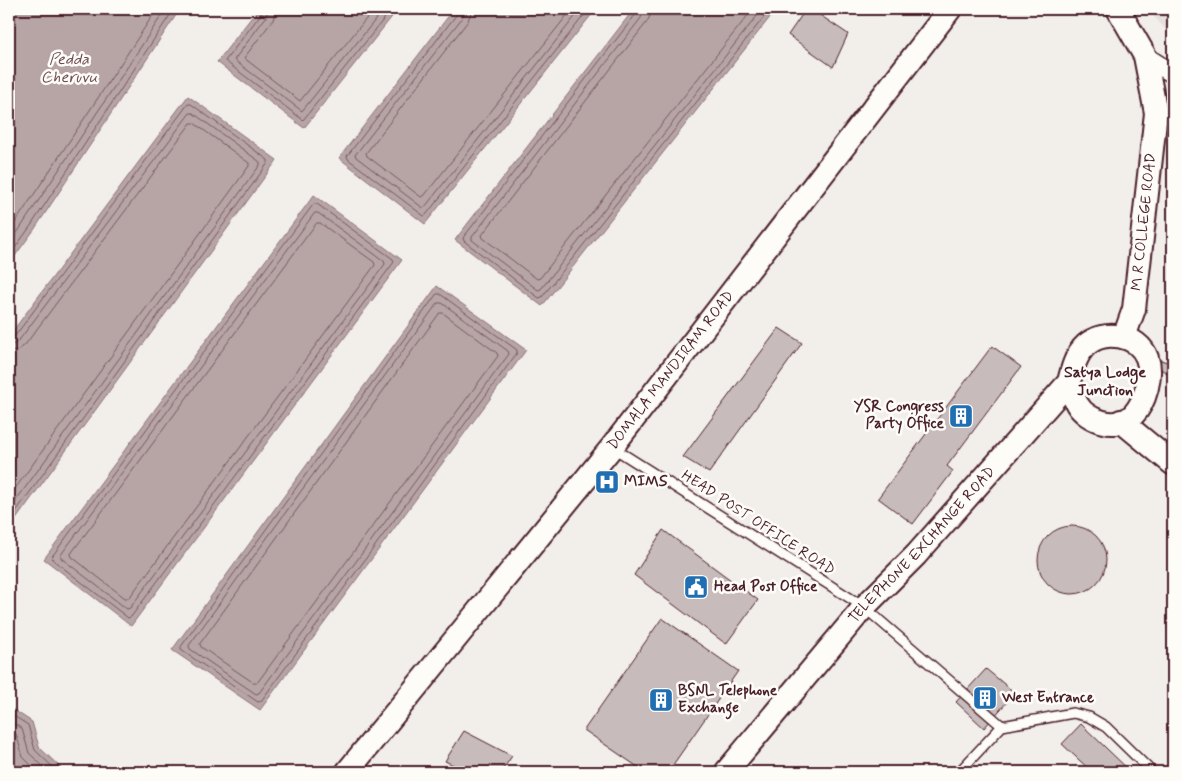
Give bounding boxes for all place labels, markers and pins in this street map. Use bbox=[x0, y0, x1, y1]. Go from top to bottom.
place label: YSR Congress Party Office bbox=[854, 397, 945, 434]
building icon: YSR Congress Party Office bbox=[948, 403, 974, 429]
hospital icon: MIMS bbox=[594, 469, 620, 495]
place label: MIMS bbox=[624, 472, 668, 492]
public building icon: Head Post Office bbox=[683, 574, 709, 600]
place label: Head Post Office bbox=[714, 576, 818, 597]
place label: BSNL Telephone Exchange bbox=[678, 681, 778, 720]
building icon: West Entrance bbox=[972, 685, 998, 711]
building icon: BSNL Telephone Exchange bbox=[648, 687, 674, 713]
place label: West Entrance bbox=[1001, 688, 1094, 708]

